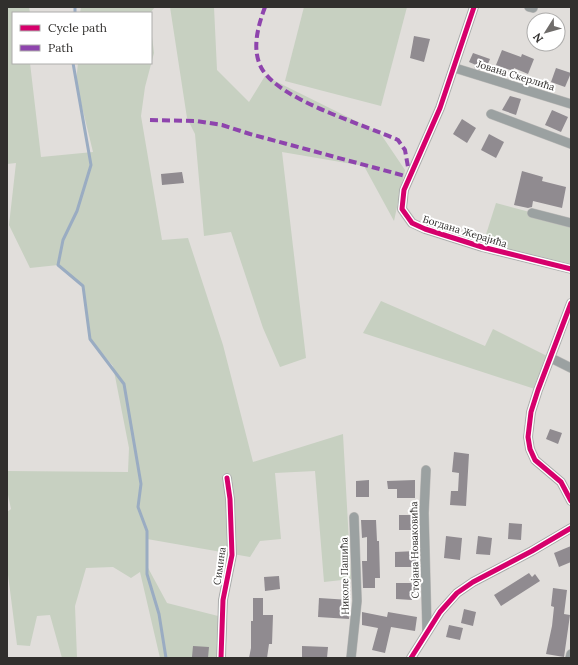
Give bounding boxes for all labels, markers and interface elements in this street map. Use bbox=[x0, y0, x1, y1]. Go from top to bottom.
legend bbox=[12, 12, 152, 64]
north arrow bbox=[526, 12, 566, 52]
text: Cycle path bbox=[48, 20, 107, 35]
text: N bbox=[530, 30, 546, 46]
text: Path bbox=[48, 40, 73, 55]
street label: Јована Скерлића bbox=[474, 57, 556, 94]
street label: Богдана Жерајића bbox=[421, 212, 509, 250]
street label: Стојана Новаковића bbox=[407, 501, 422, 599]
street label: Николе Пашића bbox=[337, 537, 352, 615]
street label: Симина bbox=[210, 546, 229, 586]

